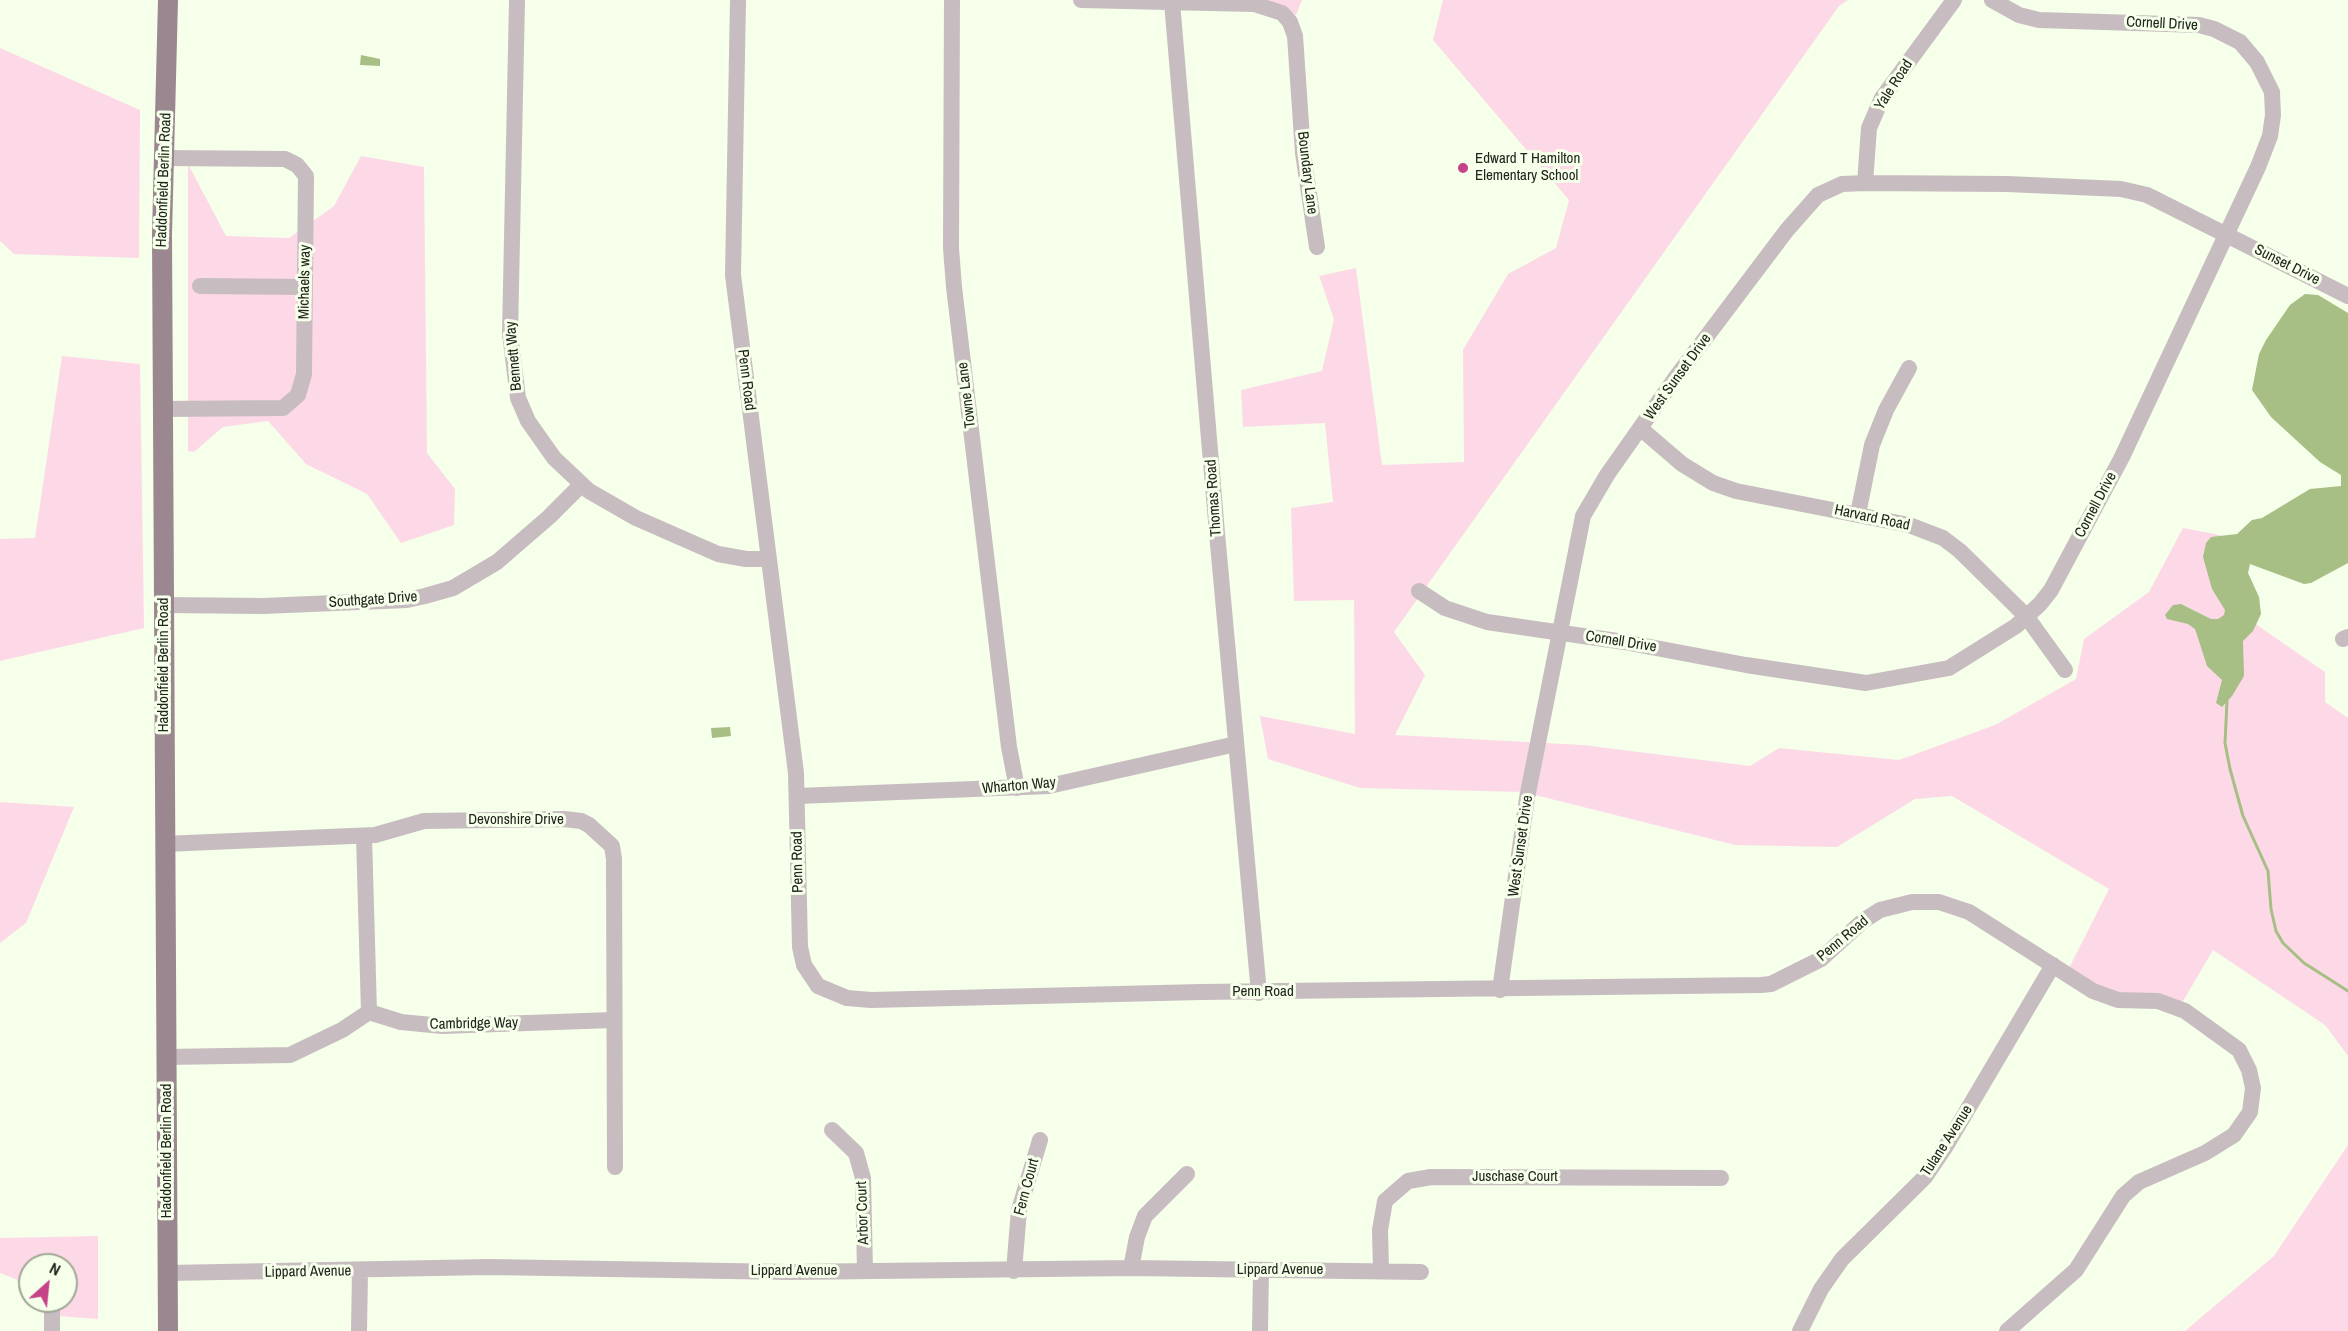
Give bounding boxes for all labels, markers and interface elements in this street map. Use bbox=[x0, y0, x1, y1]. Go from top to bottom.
street label: Cornell Drive bbox=[2126, 13, 2198, 35]
street label: Yale Road bbox=[1871, 56, 1917, 114]
street label: Haddonfield Berlin Road bbox=[153, 112, 175, 248]
street label: Boundary Lane bbox=[1293, 130, 1321, 216]
place label: Edward T Hamilton Elementary School bbox=[1475, 150, 1580, 185]
marker: Edward T Hamilton Elementary School bbox=[1456, 161, 1470, 175]
street label: Sunset Drive bbox=[2251, 241, 2323, 289]
street label: Michaels way bbox=[295, 245, 315, 319]
street label: Bennett Way bbox=[502, 320, 526, 392]
street label: West Sunset Drive bbox=[1641, 330, 1715, 424]
street label: Penn Road bbox=[733, 348, 759, 412]
street label: Towne Lane bbox=[954, 361, 980, 429]
street label: Thomas Road bbox=[1202, 459, 1226, 537]
street label: Cornell Drive bbox=[2071, 469, 2121, 541]
street label: Harvard Road bbox=[1833, 501, 1911, 535]
street label: Southgate Drive bbox=[328, 588, 418, 612]
street label: Haddonfield Berlin Road bbox=[155, 598, 173, 732]
street label: Cornell Drive bbox=[1584, 627, 1658, 657]
street label: Wharton Way bbox=[981, 774, 1057, 798]
street label: West Sunset Drive bbox=[1505, 794, 1537, 898]
street label: Devonshire Drive bbox=[468, 811, 564, 829]
street label: Penn Road bbox=[788, 831, 808, 893]
street label: Penn Road bbox=[1814, 912, 1872, 966]
street label: Penn Road bbox=[1232, 983, 1294, 1001]
street label: Cambridge Way bbox=[430, 1014, 518, 1034]
street label: Haddonfield Berlin Road bbox=[158, 1084, 176, 1218]
street label: Tulane Avenue bbox=[1917, 1102, 1977, 1180]
street label: Fern Court bbox=[1011, 1157, 1043, 1217]
street label: Juschase Court bbox=[1472, 1168, 1558, 1186]
street label: Arbor Court bbox=[853, 1181, 873, 1245]
north arrow bbox=[18, 1253, 78, 1313]
text: N bbox=[46, 1257, 64, 1281]
street label: Lippard Avenue bbox=[1237, 1261, 1323, 1279]
street label: Lippard Avenue bbox=[265, 1262, 351, 1282]
street label: Lippard Avenue bbox=[751, 1262, 837, 1280]

